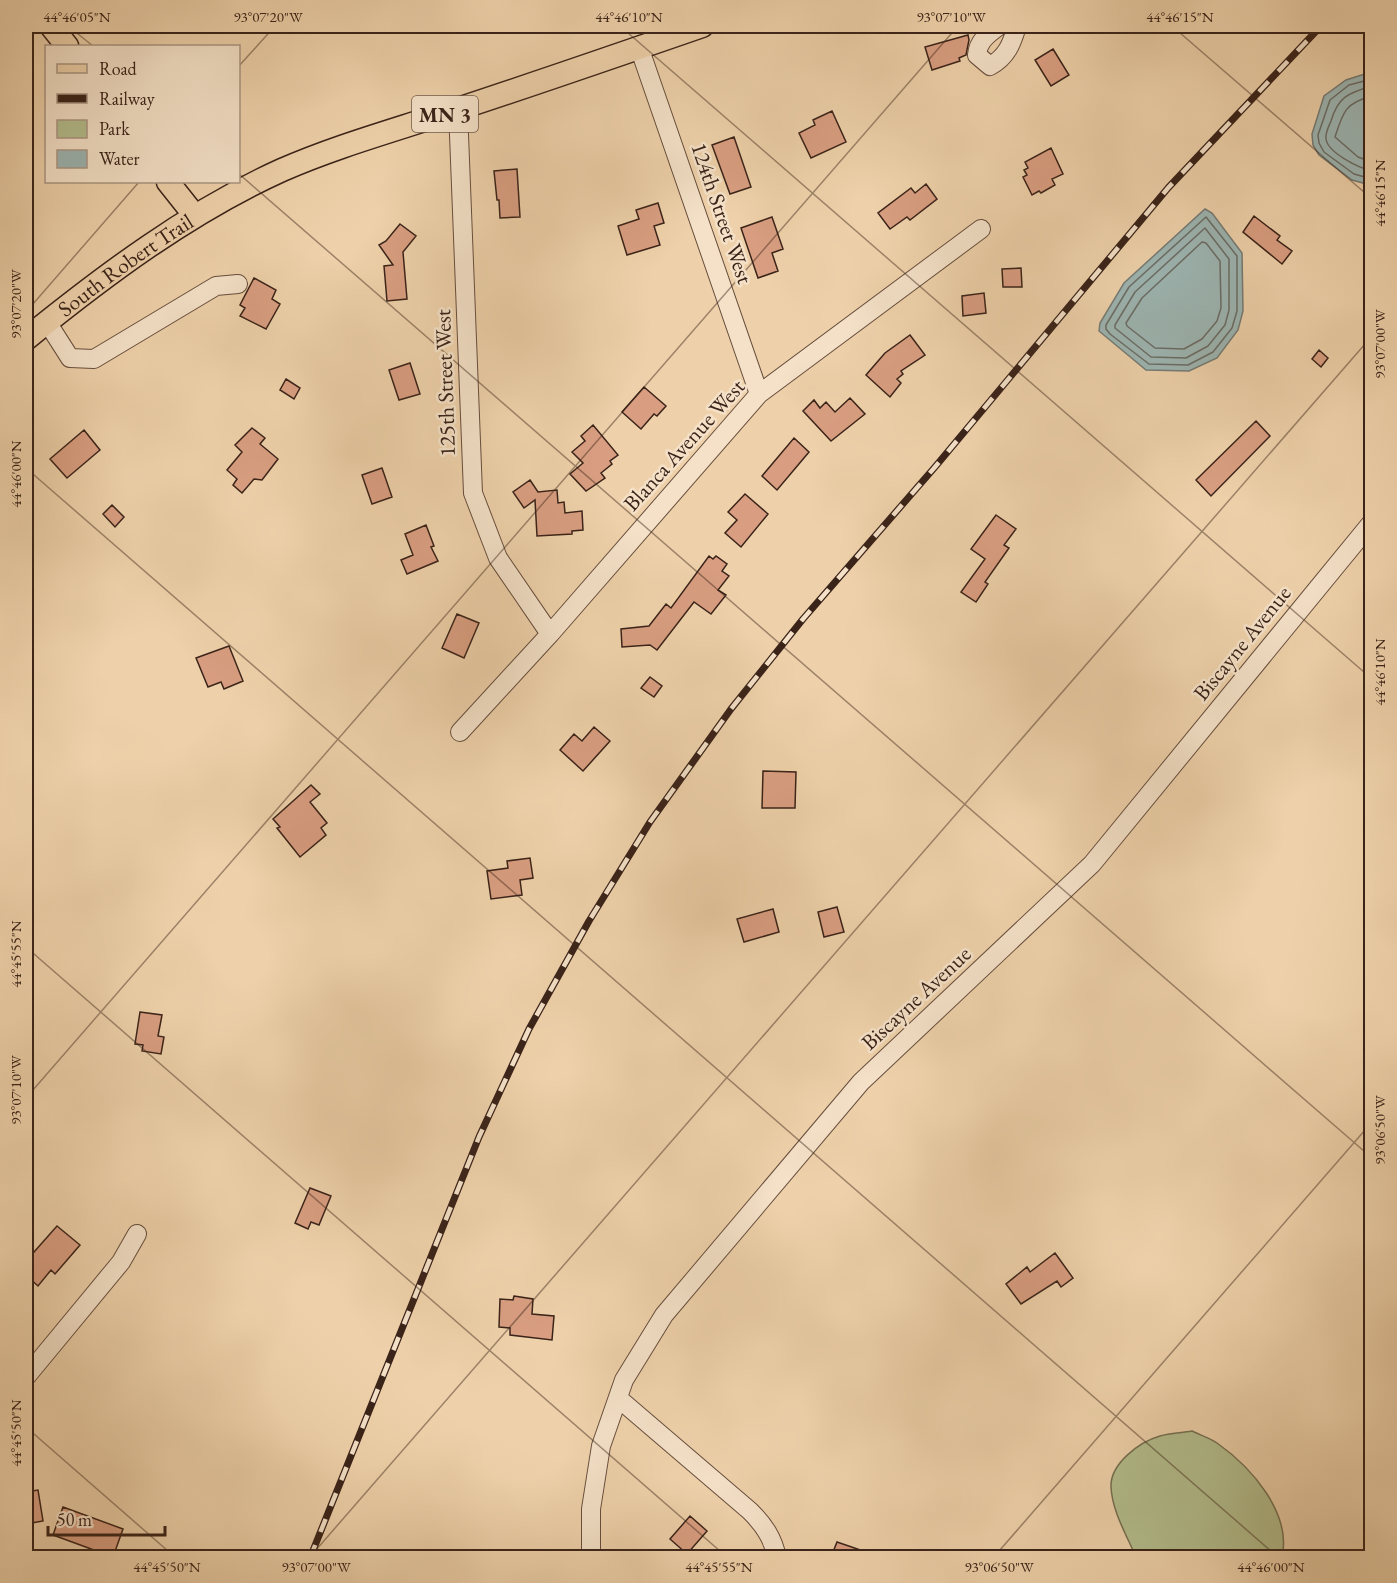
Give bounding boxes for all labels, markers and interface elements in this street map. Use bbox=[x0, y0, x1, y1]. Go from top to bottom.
text: 44°46'05"N bbox=[43, 7, 111, 26]
text: 93°07'20"W bbox=[233, 7, 303, 26]
text: 44°46'10"N bbox=[595, 7, 663, 26]
text: 93°07'10"W bbox=[916, 7, 986, 26]
text: 44°46'15"N bbox=[1146, 7, 1214, 26]
legend bbox=[45, 45, 240, 183]
text: Road bbox=[99, 57, 138, 80]
text: Railway bbox=[99, 87, 155, 110]
road number: MN 3 bbox=[412, 96, 478, 132]
text: Park bbox=[99, 117, 130, 140]
street label: 124th Street West bbox=[684, 138, 760, 288]
text: Water bbox=[99, 147, 140, 170]
text: 44°46'15"N bbox=[1370, 159, 1389, 227]
street label: South Robert Trail bbox=[51, 207, 198, 323]
text: 93°07'20"W bbox=[6, 269, 25, 339]
street label: 125th Street West bbox=[428, 309, 462, 457]
text: 93°07'00"W bbox=[1370, 309, 1389, 379]
street label: Blanca Avenue West bbox=[617, 373, 751, 517]
text: 44°46'00"N bbox=[6, 440, 25, 508]
street label: Biscayne Avenue bbox=[1187, 579, 1298, 707]
text: 44°46'10"N bbox=[1370, 638, 1389, 706]
text: 44°45'55"N bbox=[6, 920, 25, 988]
street label: Biscayne Avenue bbox=[855, 939, 977, 1056]
text: 93°07'10"W bbox=[6, 1055, 25, 1125]
text: 93°06'50"W bbox=[1370, 1095, 1389, 1165]
text: 44°45'50"N bbox=[6, 1399, 25, 1467]
scale bar bbox=[48, 1499, 165, 1537]
text: 50 m bbox=[57, 1508, 92, 1531]
text: 44°45'50"N bbox=[133, 1557, 201, 1576]
text: 93°07'00"W bbox=[281, 1557, 351, 1576]
text: 44°45'55"N bbox=[685, 1557, 753, 1576]
text: 93°06'50"W bbox=[964, 1557, 1034, 1576]
text: 44°46'00"N bbox=[1237, 1557, 1305, 1576]

